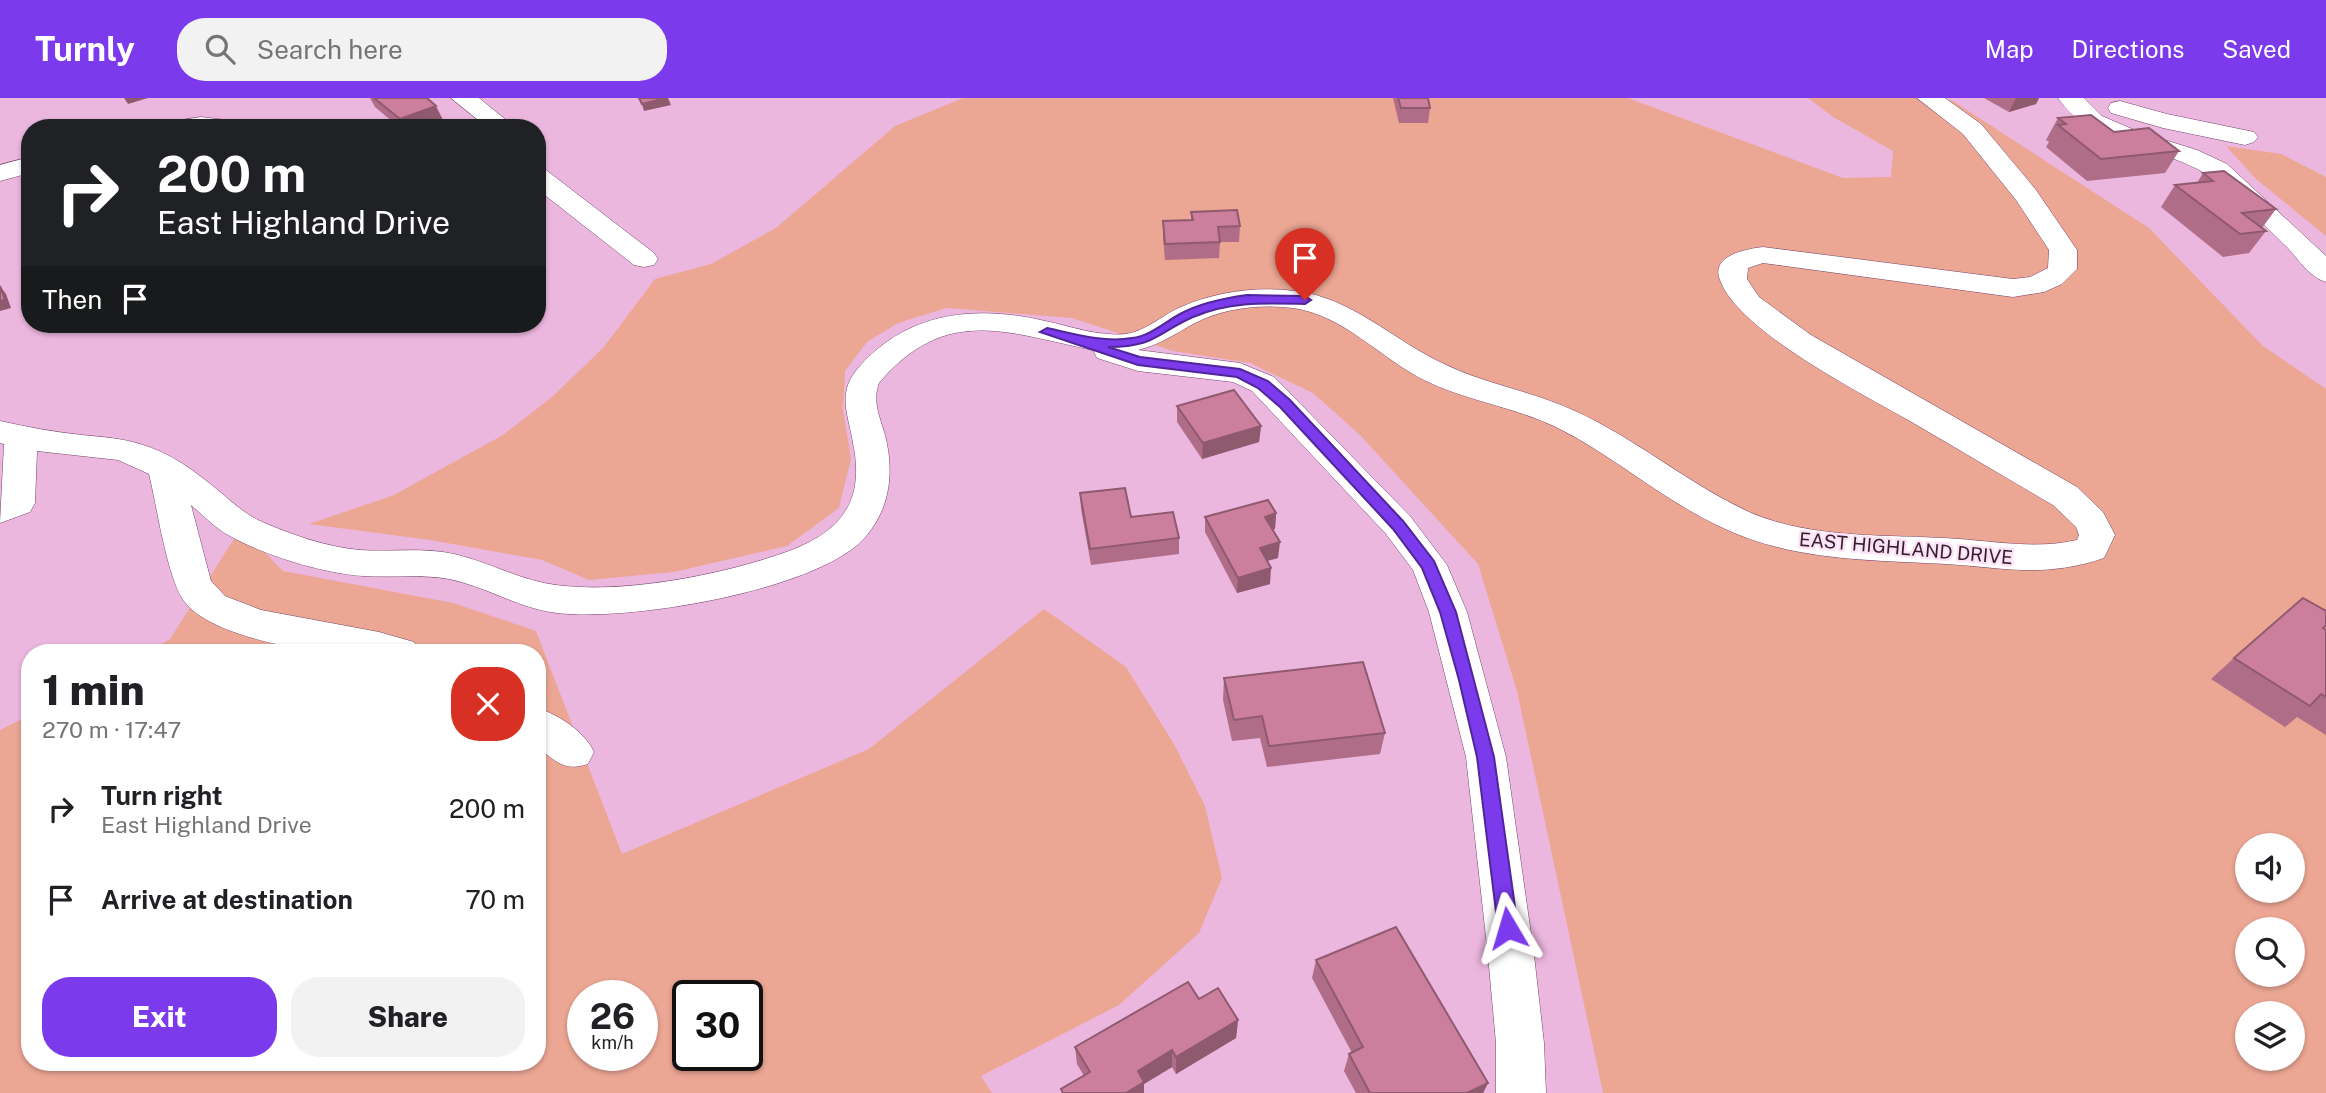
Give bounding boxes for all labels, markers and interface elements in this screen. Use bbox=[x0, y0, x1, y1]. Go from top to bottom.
search box bbox=[177, 18, 667, 81]
text: Turnly bbox=[35, 30, 135, 68]
icon: search bbox=[201, 30, 239, 68]
text: Search here bbox=[257, 34, 403, 65]
text: Map bbox=[1985, 35, 2034, 63]
text: Directions bbox=[2072, 35, 2184, 63]
text: Saved bbox=[2222, 35, 2291, 63]
text: 200 m bbox=[157, 145, 306, 203]
icon: right bbox=[42, 147, 133, 238]
text: East Highland Drive bbox=[157, 204, 450, 241]
pin bbox=[1275, 228, 1335, 300]
icon: arrive bbox=[1286, 239, 1324, 277]
icon: arrive bbox=[116, 280, 154, 318]
text: Then bbox=[42, 284, 102, 315]
street label: EAST HIGHLAND DRIVE bbox=[1798, 528, 2014, 568]
text: 1 min bbox=[42, 665, 145, 714]
button: close bbox=[451, 667, 525, 741]
text: 270 m · 17:47 bbox=[42, 716, 181, 743]
text: Turn right bbox=[101, 780, 223, 811]
icon: right bbox=[42, 790, 80, 828]
text: 200 m bbox=[449, 793, 525, 824]
text: East Highland Drive bbox=[101, 811, 312, 838]
map controls bbox=[2235, 833, 2305, 1071]
button: sound bbox=[2235, 833, 2305, 903]
icon: arrive bbox=[42, 881, 80, 919]
text: Arrive at destination bbox=[101, 884, 353, 915]
text: 70 m bbox=[465, 884, 525, 915]
position arrow bbox=[1471, 891, 1545, 965]
button: search bbox=[2235, 917, 2305, 987]
button: Exit bbox=[42, 977, 277, 1057]
button: Share bbox=[291, 977, 525, 1057]
speed limit sign: 30 bbox=[672, 980, 763, 1071]
text: 26 bbox=[590, 996, 635, 1037]
button: layers bbox=[2235, 1001, 2305, 1071]
text: km/h bbox=[591, 1032, 634, 1053]

